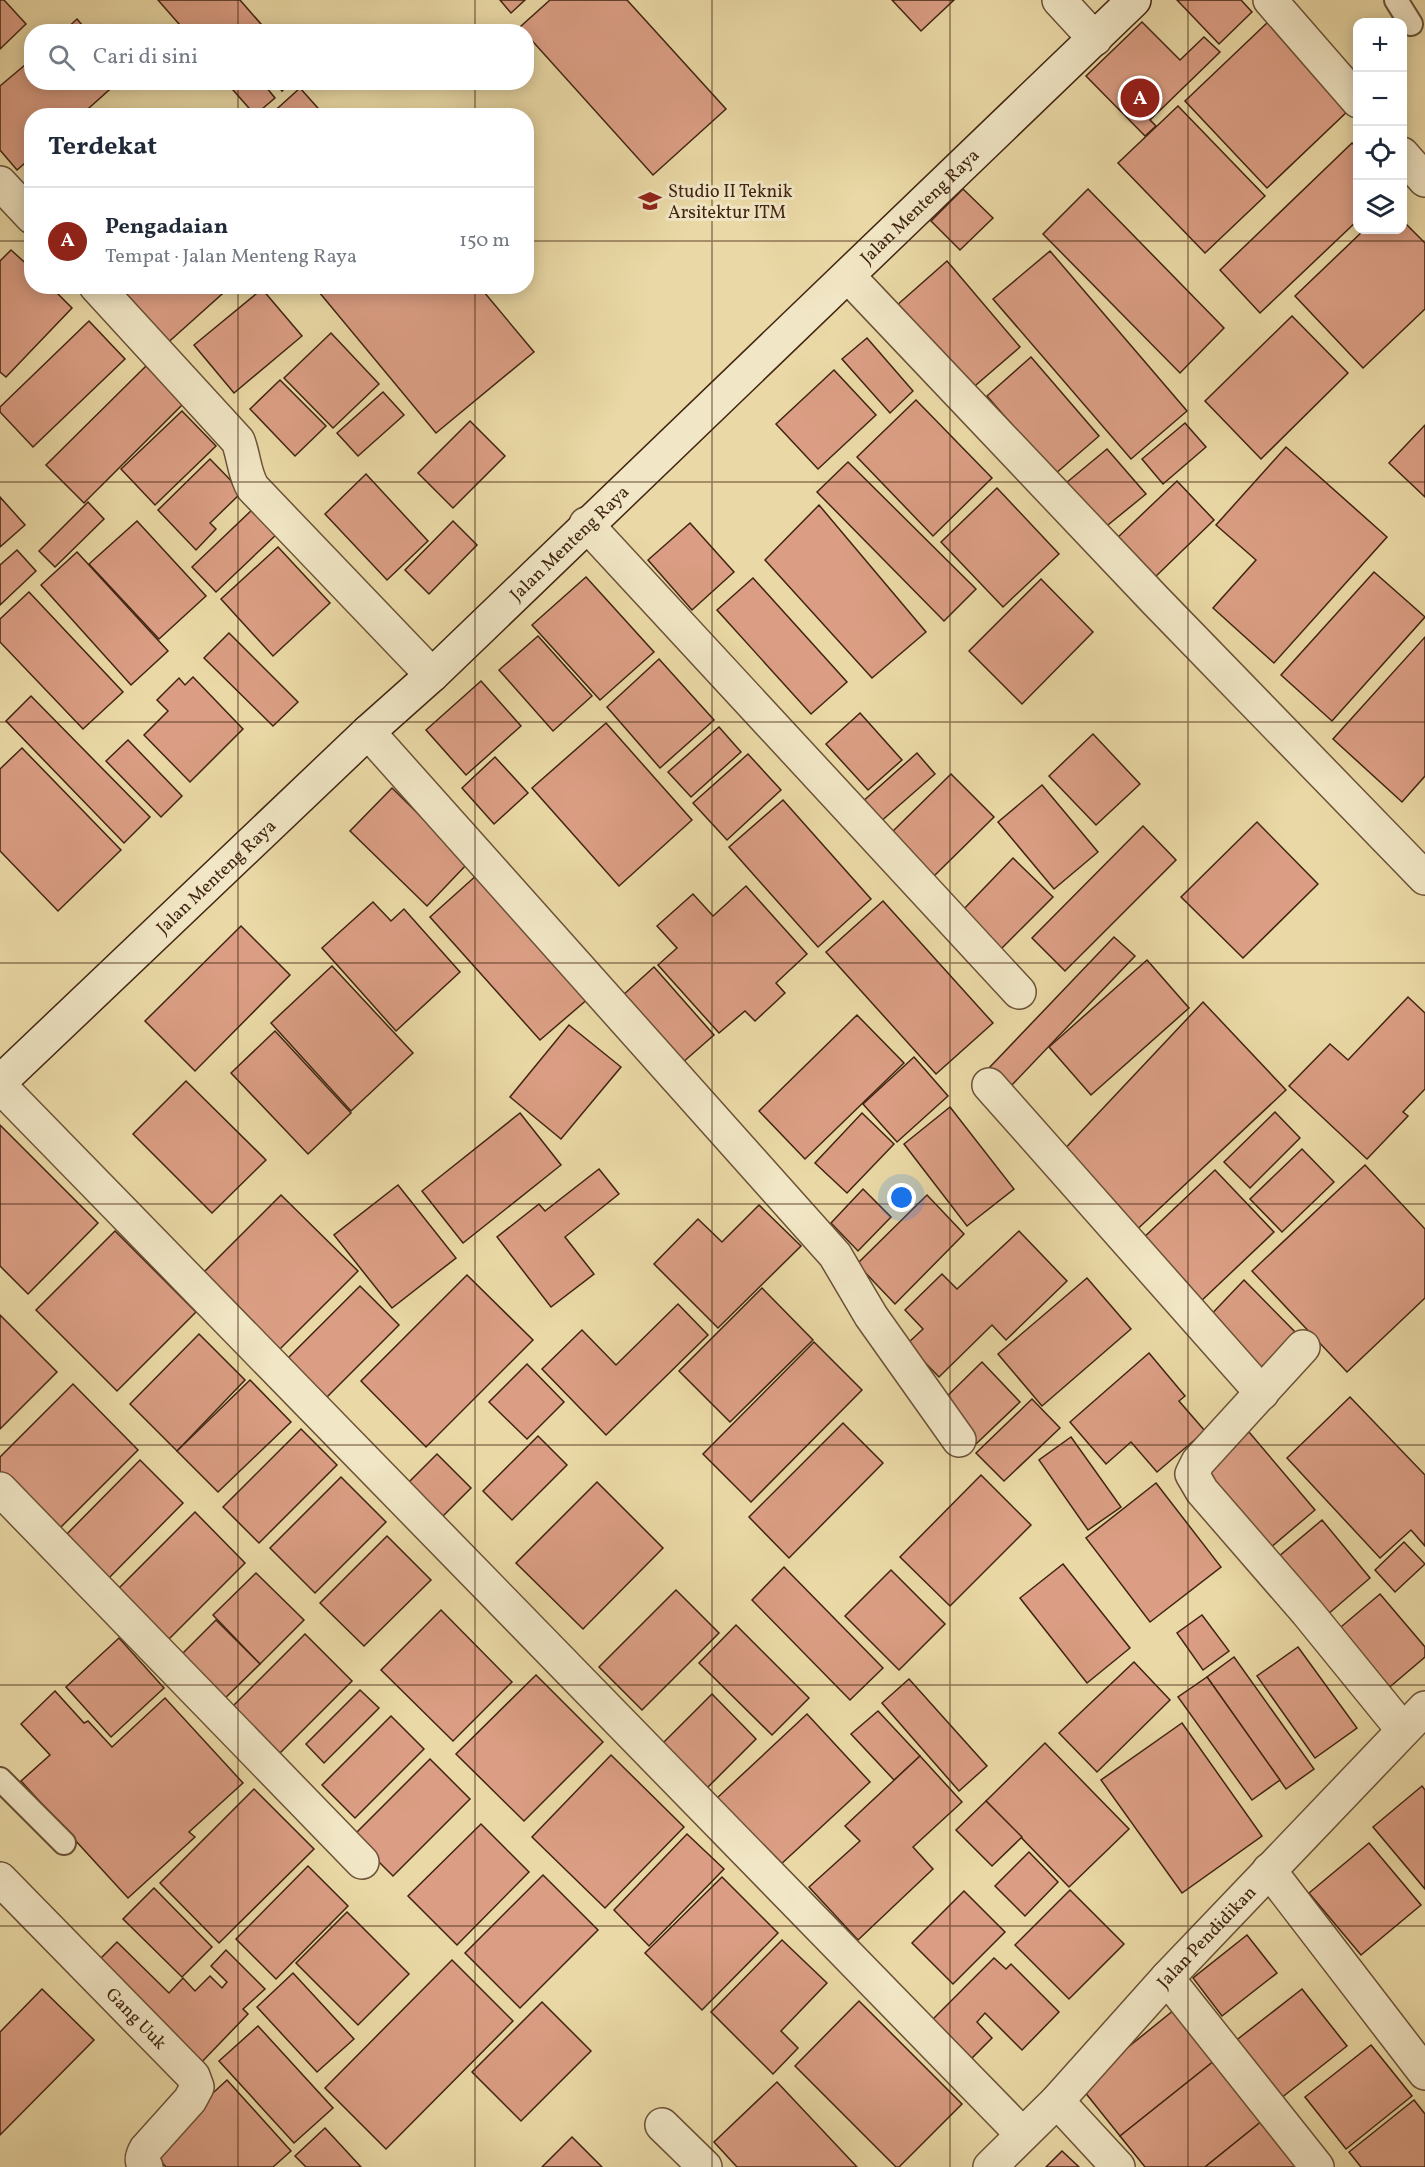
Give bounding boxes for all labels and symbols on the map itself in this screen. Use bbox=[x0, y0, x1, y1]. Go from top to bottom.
pin: A bbox=[1120, 76, 1160, 120]
street label: Jalan Menteng Raya bbox=[855, 144, 986, 271]
place label: Studio II Teknik Arsitektur ITM bbox=[668, 180, 793, 226]
school or university icon: Studio II Teknik Arsitektur ITM bbox=[637, 188, 663, 214]
street label: Jalan Menteng Raya bbox=[505, 481, 636, 608]
street label: Jalan Menteng Raya bbox=[151, 815, 283, 941]
your location bbox=[887, 1183, 916, 1212]
street label: Jalan Pendidikan bbox=[1152, 1881, 1263, 1995]
street label: Gang Uuk bbox=[99, 1983, 172, 2056]

